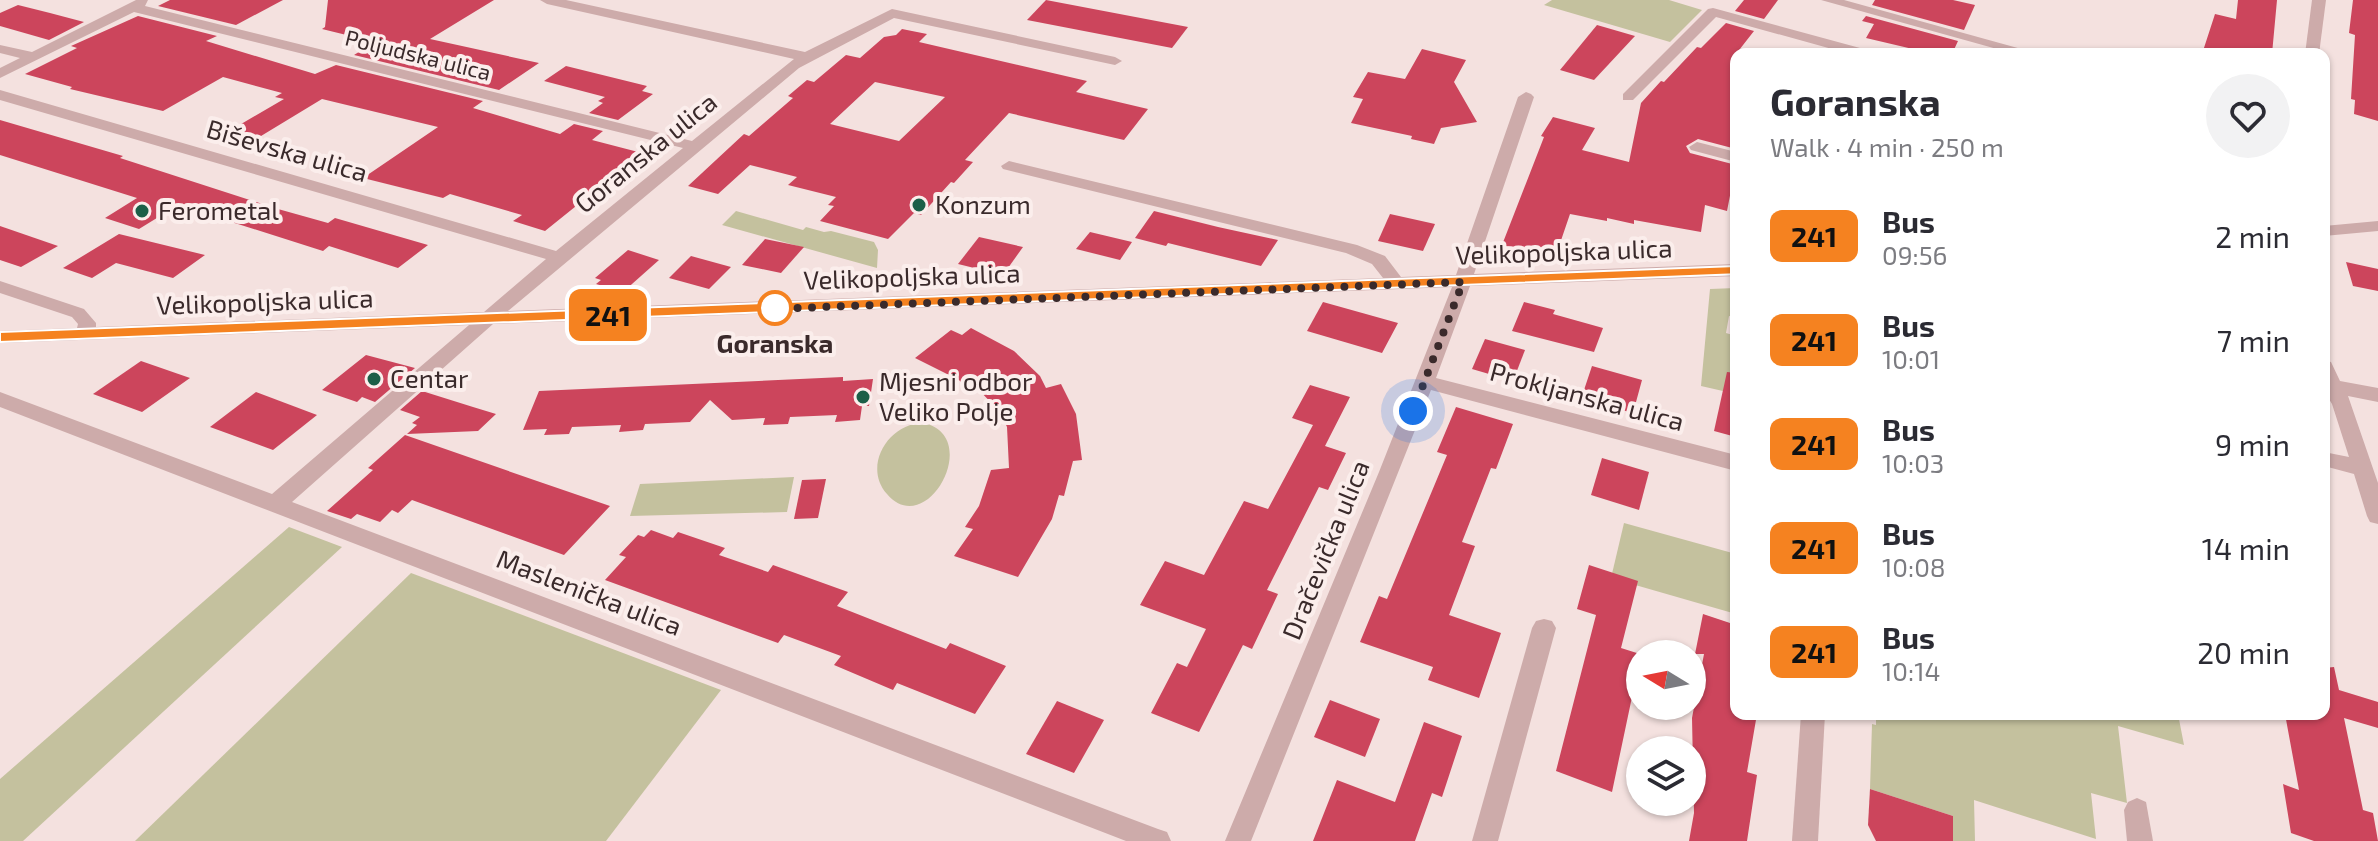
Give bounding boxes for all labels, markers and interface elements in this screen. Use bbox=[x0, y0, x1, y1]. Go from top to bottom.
street label: Poljudska ulica bbox=[342, 23, 494, 86]
button: heart bbox=[2206, 74, 2290, 158]
text: Goranska bbox=[1770, 78, 1941, 124]
street label: Goranska ulica bbox=[568, 85, 722, 218]
street label: Biševska ulica bbox=[203, 112, 371, 187]
text: Walk · 4 min · 250 m bbox=[1770, 131, 2004, 162]
place label: Konzum bbox=[935, 188, 1031, 219]
place label: Ferometal bbox=[158, 194, 279, 225]
marker: Konzum bbox=[910, 196, 928, 214]
marker: Ferometal bbox=[133, 202, 151, 220]
text: Bus bbox=[1882, 203, 1935, 239]
text: 2 min bbox=[2215, 218, 2290, 254]
text: 241 bbox=[1791, 219, 1837, 253]
street label: Velikopoljska ulica bbox=[1455, 231, 1673, 270]
text: 09:56 bbox=[1882, 239, 1948, 270]
street label: Velikopoljska ulica bbox=[803, 256, 1021, 295]
street label: Velikopoljska ulica bbox=[156, 281, 374, 320]
line badge: 241 bbox=[562, 289, 654, 341]
marker: Goranska bbox=[758, 291, 792, 325]
text: 241 bbox=[585, 298, 631, 332]
text: Bus bbox=[1882, 307, 1935, 343]
text: 7 min bbox=[2217, 322, 2290, 358]
text: 241 bbox=[1791, 323, 1837, 357]
place label: Goranska bbox=[717, 327, 833, 358]
text: 10:01 bbox=[1882, 343, 1940, 374]
street label: Prokljanska ulica bbox=[1487, 355, 1688, 436]
place label: Centar bbox=[390, 362, 469, 393]
place label: Mjesni odbor Veliko Polje bbox=[879, 365, 1033, 426]
marker: Centar bbox=[365, 370, 383, 388]
marker: Mjesni odbor Veliko Polje bbox=[854, 388, 872, 406]
your location bbox=[1393, 391, 1433, 431]
text: Bus bbox=[1882, 411, 1935, 447]
text: 9 min bbox=[2215, 426, 2290, 462]
text: 241 bbox=[1791, 427, 1837, 461]
text: 10:03 bbox=[1882, 447, 1944, 478]
street label: Dračevička ulica bbox=[1275, 455, 1375, 644]
text: Bus bbox=[1882, 515, 1935, 551]
text: 14 min bbox=[2202, 530, 2290, 566]
text: 241 bbox=[1791, 531, 1837, 565]
street label: Maslenička ulica bbox=[493, 542, 686, 641]
text: 10:08 bbox=[1882, 551, 1946, 582]
text: Bus bbox=[1882, 619, 1935, 655]
text: 20 min bbox=[2197, 634, 2290, 670]
text: 241 bbox=[1791, 635, 1837, 669]
north arrow bbox=[1626, 640, 1706, 720]
map controls bbox=[1626, 640, 1706, 816]
text: 10:14 bbox=[1882, 655, 1941, 686]
button: layers bbox=[1626, 736, 1706, 816]

